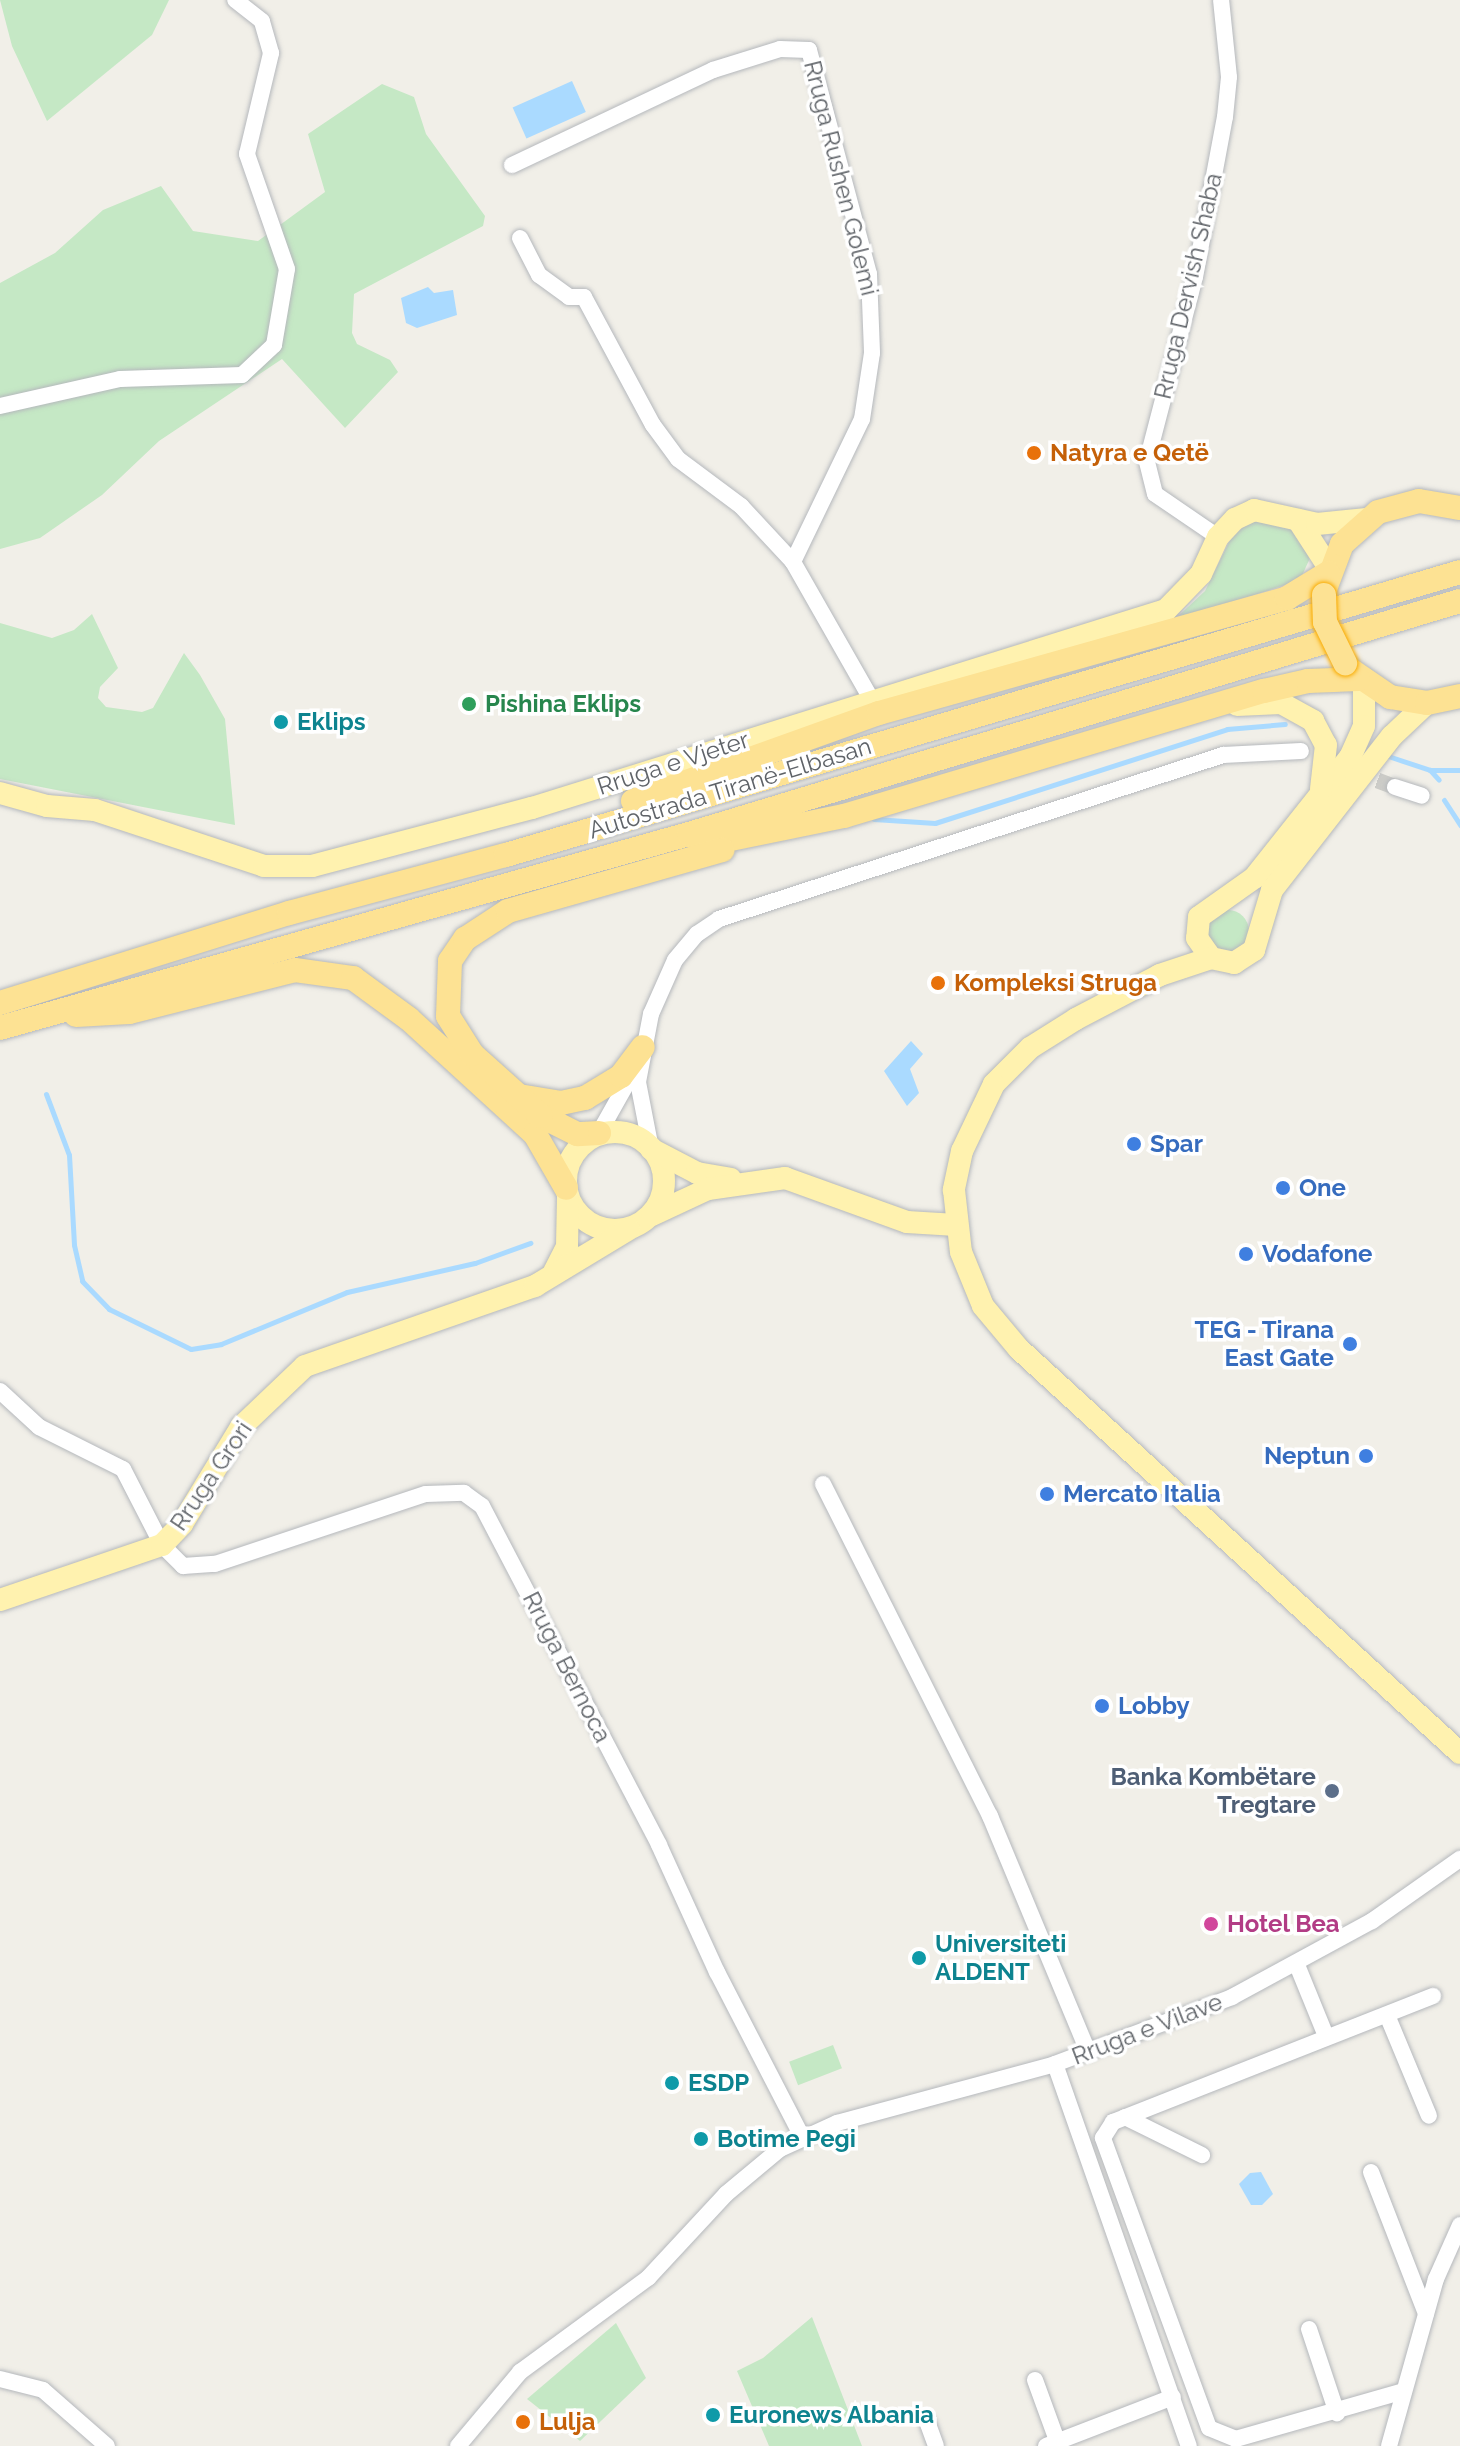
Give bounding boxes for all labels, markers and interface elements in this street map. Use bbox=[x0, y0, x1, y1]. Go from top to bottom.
street label: Rruga Rushen Golemi bbox=[798, 58, 884, 298]
street label: Rruga Dervish Shaba bbox=[1148, 170, 1228, 402]
place label: Natyra e Qetë bbox=[1050, 439, 1209, 467]
marker: Natyra e Qetë bbox=[1025, 444, 1043, 462]
place label: Pishina Eklips bbox=[485, 690, 641, 718]
marker: Pishina Eklips bbox=[460, 695, 478, 713]
place label: Eklips bbox=[297, 708, 366, 736]
marker: Eklips bbox=[272, 713, 290, 731]
street label: Rruga e Vjeter bbox=[593, 725, 753, 801]
street label: Autostrada Tiranë-Elbasan bbox=[585, 731, 875, 845]
place label: Kompleksi Struga bbox=[954, 969, 1157, 997]
marker: Kompleksi Struga bbox=[929, 974, 947, 992]
place label: Spar bbox=[1150, 1130, 1203, 1158]
marker: Spar bbox=[1125, 1135, 1143, 1153]
place label: One bbox=[1299, 1174, 1346, 1202]
marker: One bbox=[1274, 1179, 1292, 1197]
place label: Vodafone bbox=[1262, 1240, 1372, 1268]
marker: Vodafone bbox=[1237, 1245, 1255, 1263]
place label: TEG - Tirana East Gate bbox=[1194, 1316, 1334, 1372]
marker: TEG - Tirana East Gate bbox=[1341, 1335, 1359, 1353]
street label: Rruga Grori bbox=[164, 1416, 258, 1536]
place label: Neptun bbox=[1264, 1442, 1350, 1470]
marker: Neptun bbox=[1357, 1447, 1375, 1465]
place label: Mercato Italia bbox=[1063, 1480, 1221, 1508]
marker: Mercato Italia bbox=[1038, 1485, 1056, 1503]
street label: Rruga Bernoca bbox=[517, 1587, 617, 1747]
place label: Lobby bbox=[1118, 1692, 1190, 1720]
marker: Lobby bbox=[1093, 1697, 1111, 1715]
place label: Banka Kombëtare Tregtare bbox=[1111, 1763, 1316, 1819]
marker: Banka Kombëtare Tregtare bbox=[1323, 1782, 1341, 1800]
place label: Hotel Bea bbox=[1227, 1910, 1340, 1938]
marker: Hotel Bea bbox=[1202, 1915, 1220, 1933]
place label: Universiteti ALDENT bbox=[935, 1930, 1066, 1986]
marker: Universiteti ALDENT bbox=[910, 1949, 928, 1967]
street label: Rruga e Vilave bbox=[1067, 1987, 1227, 2071]
place label: ESDP bbox=[688, 2069, 749, 2097]
marker: ESDP bbox=[663, 2074, 681, 2092]
place label: Botime Pegi bbox=[717, 2125, 856, 2153]
marker: Botime Pegi bbox=[692, 2130, 710, 2148]
place label: Euronews Albania bbox=[729, 2401, 935, 2429]
marker: Euronews Albania bbox=[704, 2406, 722, 2424]
place label: Lulja bbox=[539, 2408, 595, 2436]
marker: Lulja bbox=[514, 2413, 532, 2431]

